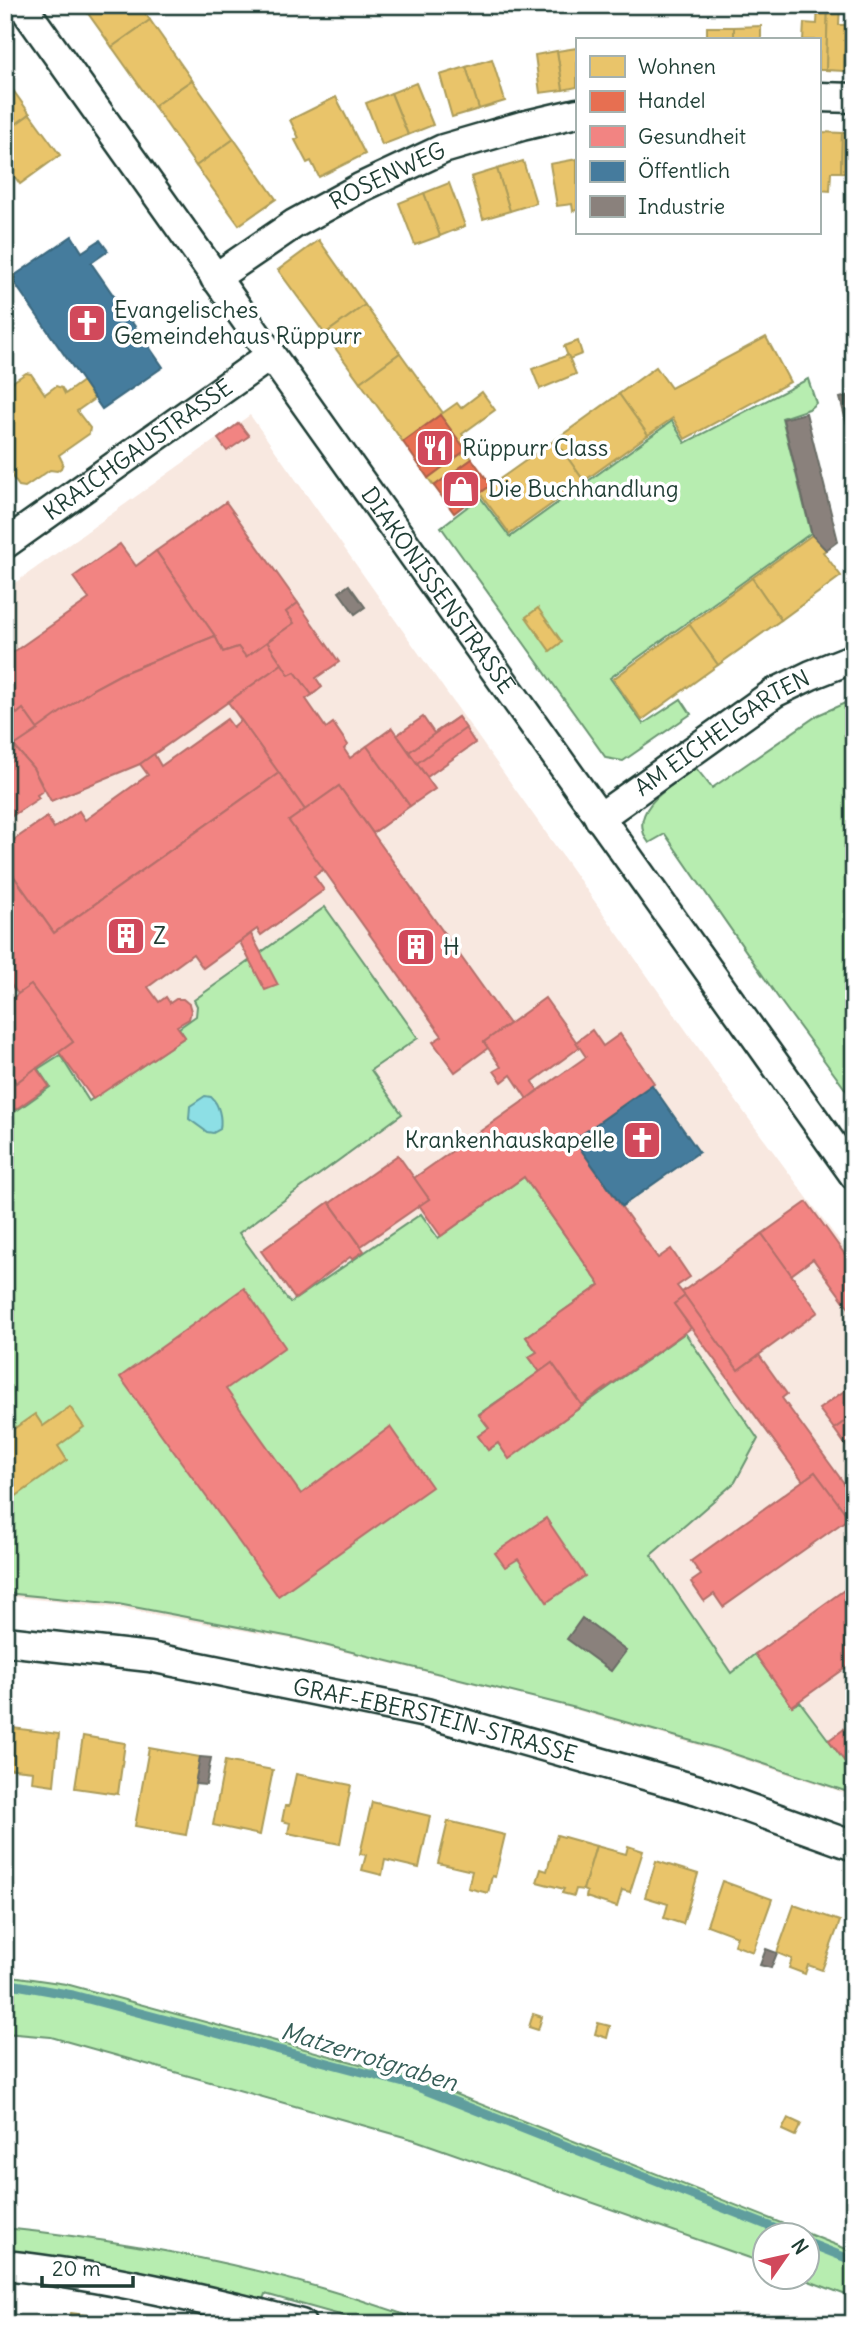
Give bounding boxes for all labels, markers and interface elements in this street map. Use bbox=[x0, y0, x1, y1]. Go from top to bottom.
legend bbox=[576, 38, 820, 234]
text: Wohnen bbox=[638, 53, 716, 80]
text: Handel bbox=[638, 87, 706, 114]
text: Gesundheit bbox=[638, 123, 746, 150]
street label: ROSENWEG bbox=[324, 135, 450, 216]
text: Öffentlich bbox=[638, 157, 730, 184]
text: Industrie bbox=[638, 193, 725, 220]
place label: Evangelisches Gemeindehaus Rüppurr bbox=[114, 295, 362, 350]
church icon: Evangelisches Gemeindehaus Rüppurr bbox=[66, 302, 108, 344]
street label: KRAICHGAUSTRASSE bbox=[37, 372, 238, 526]
restaurant icon: Rüppurr Class bbox=[414, 427, 456, 469]
place label: Rüppurr Class bbox=[462, 433, 608, 462]
shop icon: Die Buchhandlung bbox=[440, 468, 482, 510]
place label: Die Buchhandlung bbox=[488, 474, 679, 503]
street label: DIAKONISSENSTRASSE bbox=[355, 481, 522, 699]
street label: AM EICHELGARTEN bbox=[629, 663, 814, 802]
building icon: Z bbox=[105, 915, 147, 957]
place label: Z bbox=[153, 921, 166, 950]
building icon: H bbox=[395, 926, 437, 968]
place label: H bbox=[443, 932, 460, 961]
church icon: Krankenhauskapelle bbox=[621, 1119, 663, 1161]
place label: Krankenhauskapelle bbox=[405, 1125, 615, 1154]
street label: GRAF-EBERSTEIN-STRASSE bbox=[291, 1671, 581, 1769]
water label: Matzerrotgraben bbox=[278, 2015, 462, 2097]
north arrow bbox=[750, 2220, 820, 2290]
text: N bbox=[786, 2234, 814, 2259]
scale bar bbox=[42, 2245, 133, 2289]
text: 20 m bbox=[52, 2255, 101, 2282]

